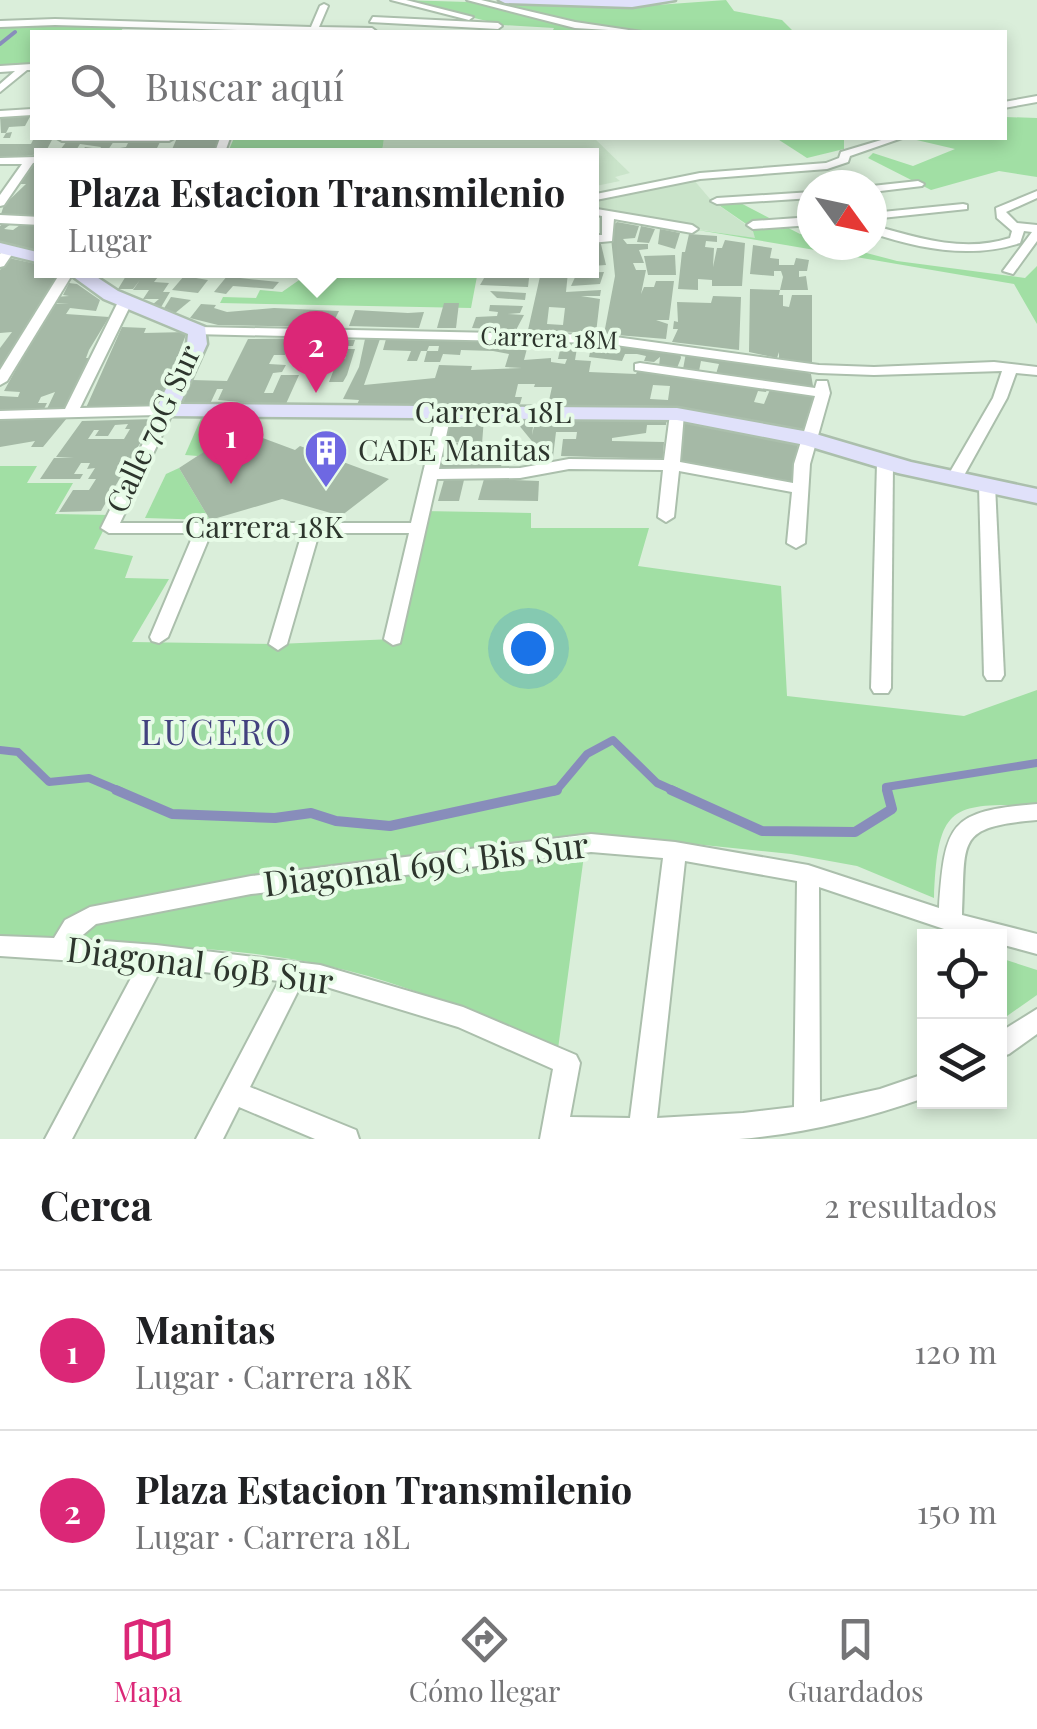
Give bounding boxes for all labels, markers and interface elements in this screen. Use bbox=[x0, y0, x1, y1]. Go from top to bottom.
search box bbox=[30, 30, 1007, 140]
icon: search bbox=[65, 58, 120, 113]
text: Buscar aquí bbox=[145, 60, 344, 111]
popup bbox=[34, 148, 599, 278]
text: Plaza Estacion Transmilenio bbox=[68, 166, 565, 217]
north arrow bbox=[797, 170, 887, 260]
text: Lugar bbox=[68, 217, 152, 260]
pin: 2 bbox=[284, 310, 348, 393]
street label: Carrera 18M bbox=[480, 318, 618, 355]
street label: Calle 70G Sur bbox=[96, 338, 209, 519]
street label: Carrera 18L bbox=[415, 391, 571, 431]
pin: 1 bbox=[198, 402, 264, 484]
building icon: CADE Manitas bbox=[303, 428, 349, 489]
place label: CADE Manitas bbox=[358, 429, 551, 469]
street label: Carrera 18K bbox=[185, 506, 344, 546]
your location bbox=[503, 623, 554, 674]
district label: LUCERO bbox=[140, 707, 294, 754]
street label: Diagonal 69C Bis Sur bbox=[260, 819, 591, 906]
street label: Diagonal 69B Sur bbox=[64, 924, 337, 1003]
map controls bbox=[917, 929, 1007, 1109]
button: locate bbox=[917, 929, 1007, 1019]
button: layers bbox=[917, 1019, 1007, 1109]
text: Cerca bbox=[40, 1176, 152, 1232]
text: 2 resultados bbox=[824, 1183, 997, 1226]
text: Manitas bbox=[135, 1303, 276, 1354]
text: 1 bbox=[66, 1329, 79, 1372]
text: 120 m bbox=[914, 1329, 997, 1372]
text: Lugar · Carrera 18K bbox=[135, 1354, 412, 1397]
text: Plaza Estacion Transmilenio bbox=[135, 1463, 632, 1514]
text: 2 bbox=[64, 1489, 81, 1532]
text: 150 m bbox=[917, 1489, 997, 1532]
text: Lugar · Carrera 18L bbox=[135, 1514, 410, 1557]
tab: Mapa bbox=[113, 1612, 182, 1709]
tab: Cómo llegar bbox=[409, 1612, 561, 1709]
tab: Guardados bbox=[787, 1612, 924, 1709]

